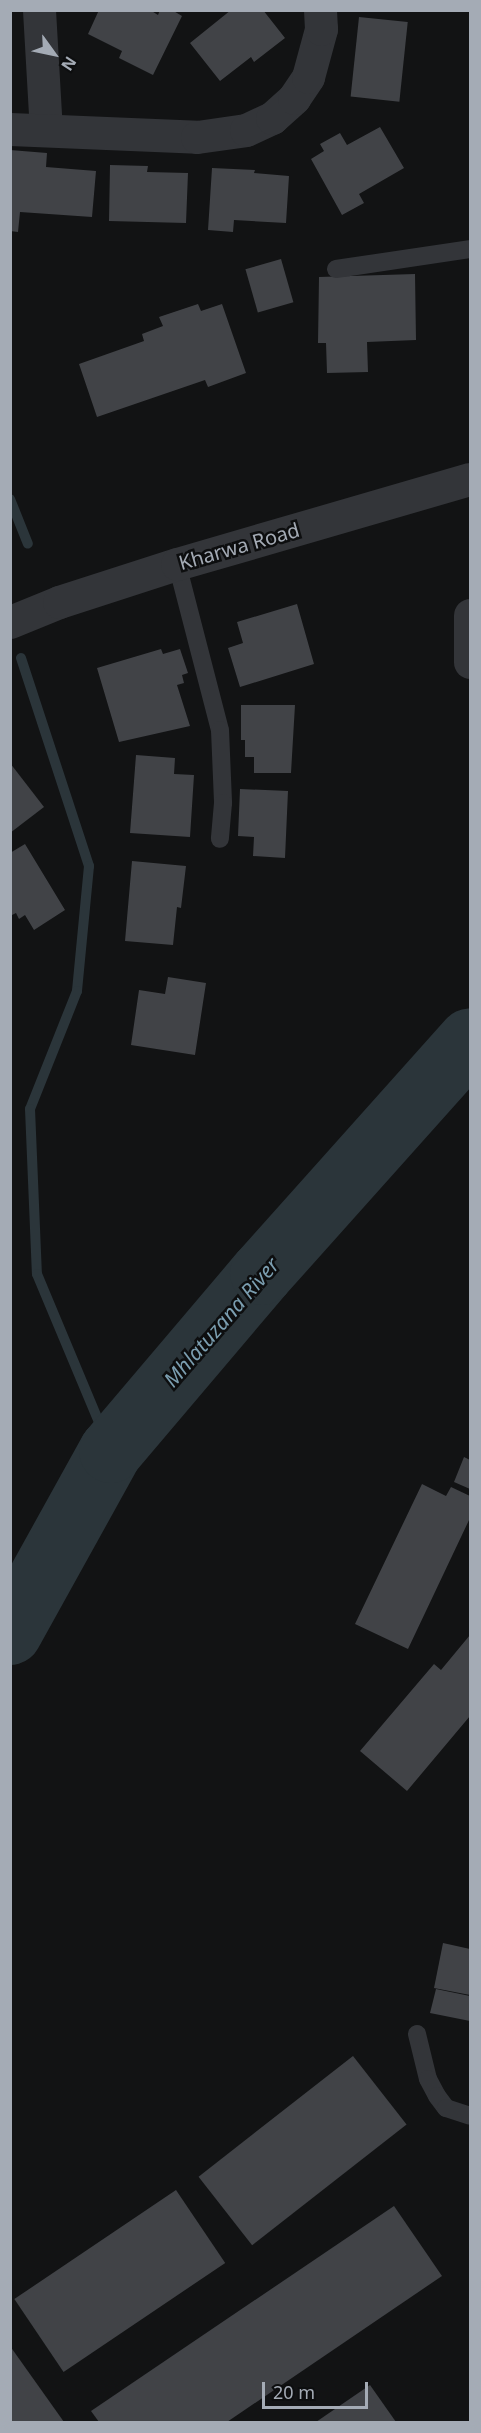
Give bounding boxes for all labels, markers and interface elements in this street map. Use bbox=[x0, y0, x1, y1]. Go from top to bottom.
north arrow bbox=[24, 24, 84, 84]
text: N bbox=[56, 52, 82, 75]
street label: Kharwa Road bbox=[176, 517, 302, 575]
water label: Mhlatuzana River bbox=[158, 1252, 284, 1392]
scale bar bbox=[265, 2370, 372, 2408]
text: 20 m bbox=[273, 2380, 315, 2404]

